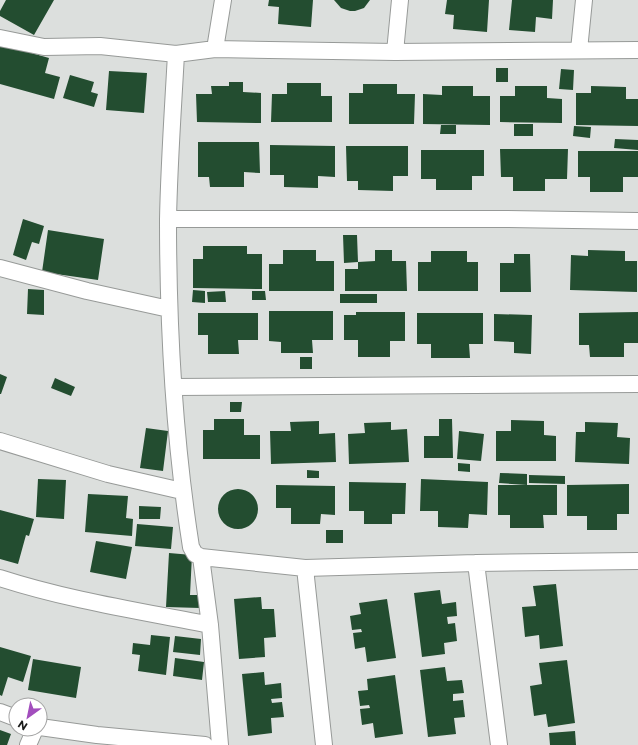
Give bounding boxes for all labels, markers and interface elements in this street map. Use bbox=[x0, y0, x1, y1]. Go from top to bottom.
north arrow bbox=[8, 697, 48, 737]
text: N bbox=[15, 717, 30, 734]

